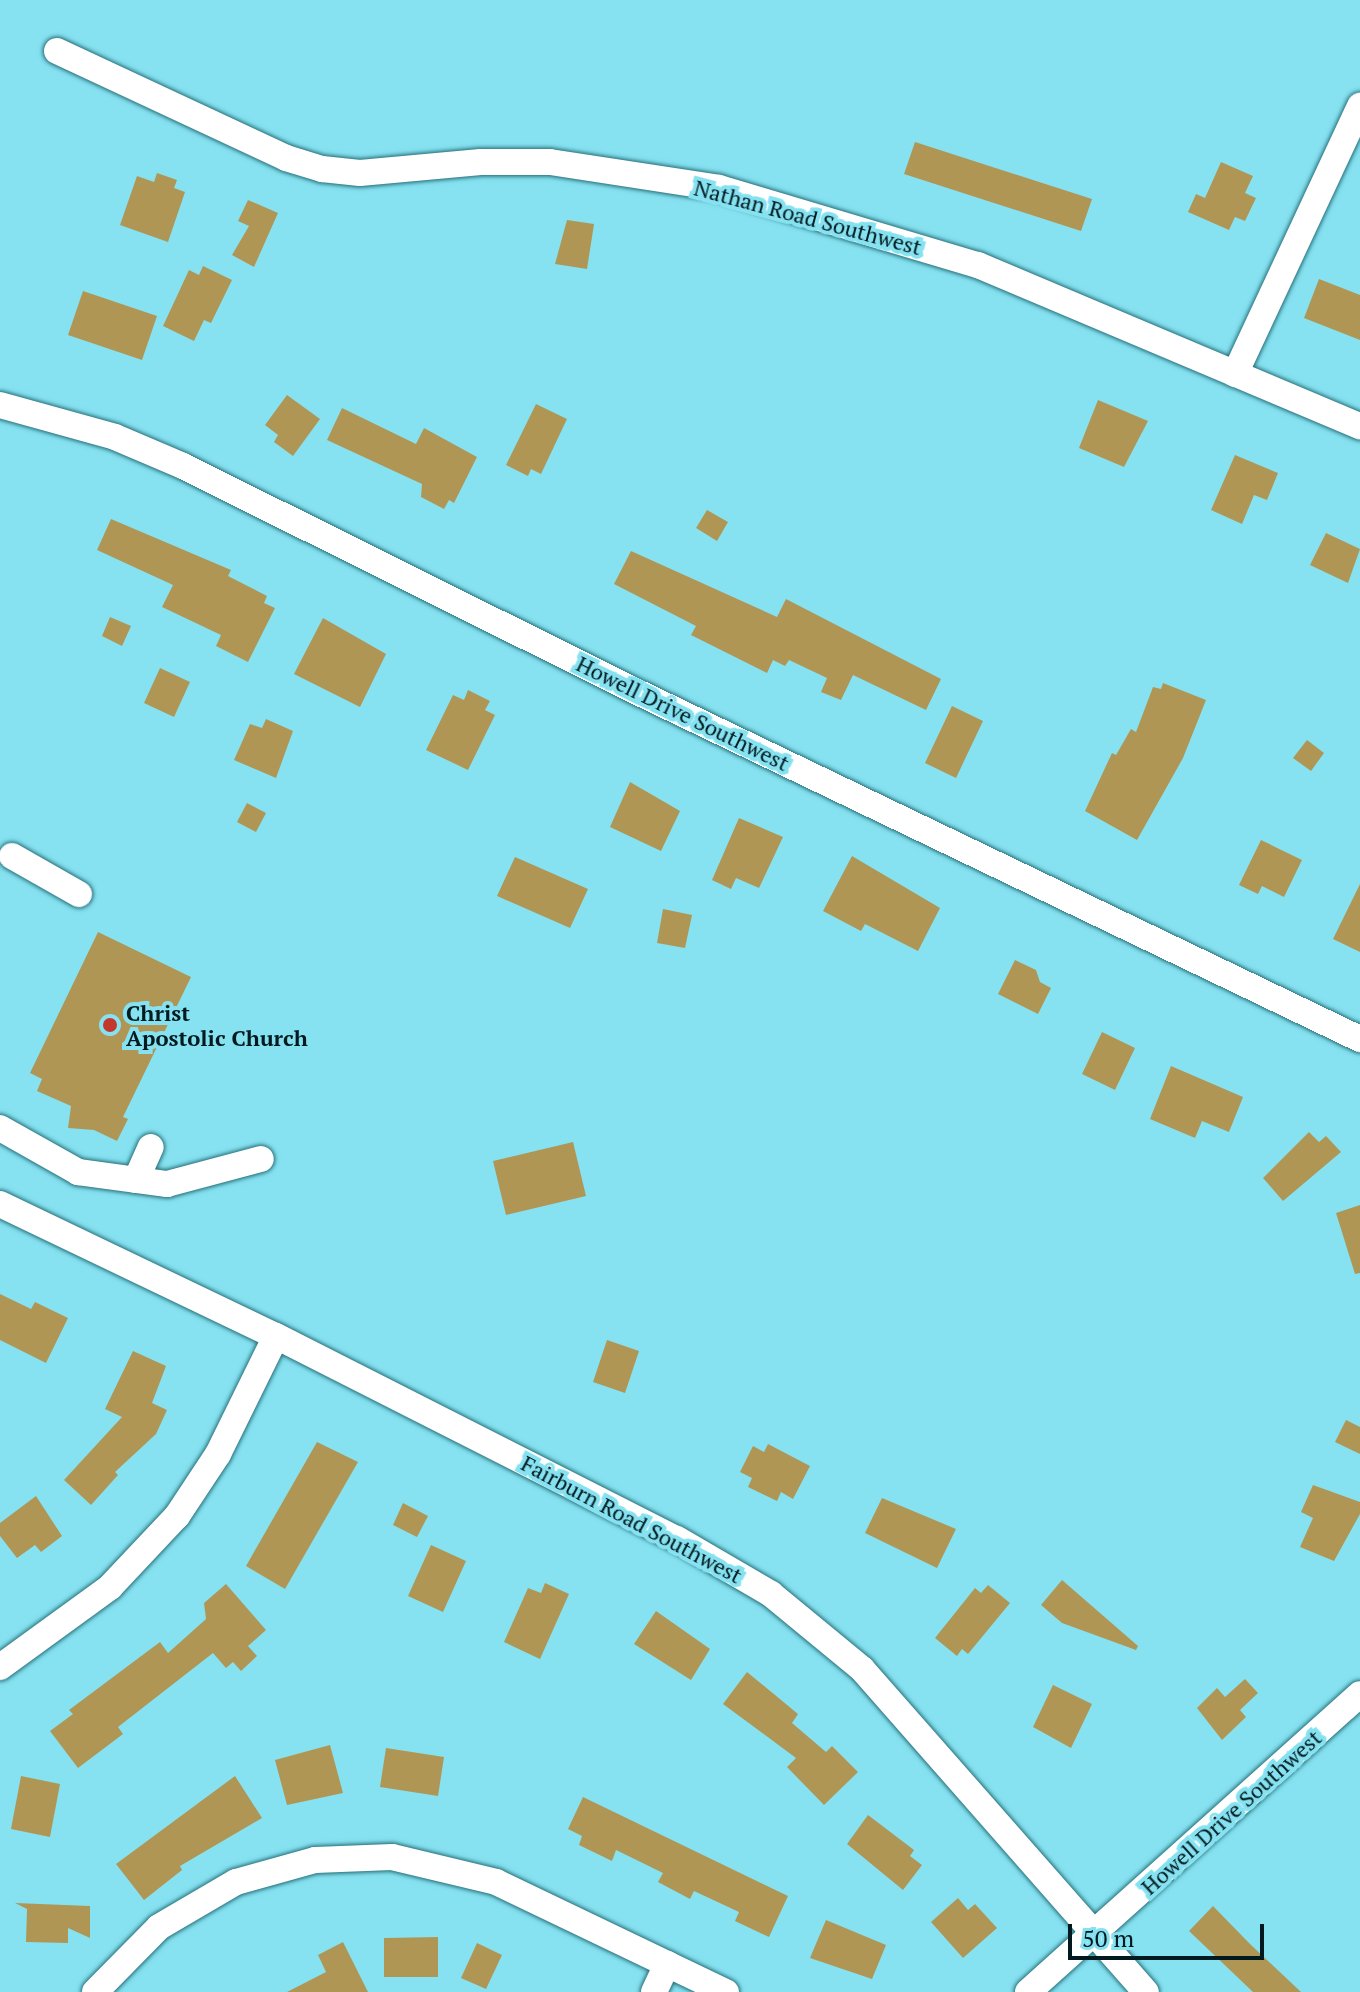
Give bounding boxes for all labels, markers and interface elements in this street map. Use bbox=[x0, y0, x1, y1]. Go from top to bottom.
street label: Nathan Road Southwest bbox=[691, 174, 925, 260]
street label: Howell Drive Southwest bbox=[572, 650, 794, 776]
place label: Christ Apostolic Church bbox=[126, 999, 308, 1050]
marker: Christ Apostolic Church bbox=[101, 1016, 119, 1034]
street label: Fairburn Road Southwest bbox=[517, 1450, 747, 1588]
street label: Howell Drive Southwest bbox=[1135, 1724, 1327, 1900]
scale bar bbox=[1072, 1908, 1268, 1958]
text: 50 m bbox=[1082, 1922, 1134, 1954]

